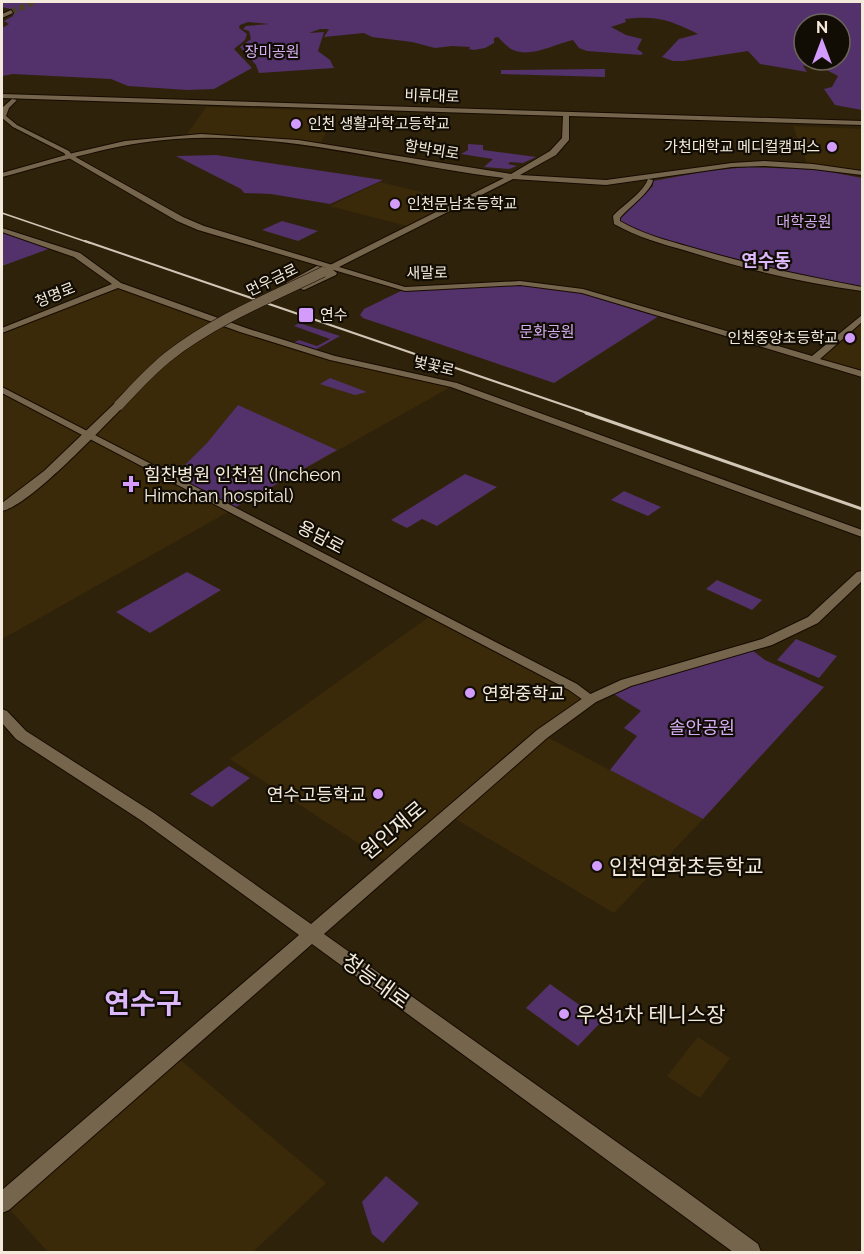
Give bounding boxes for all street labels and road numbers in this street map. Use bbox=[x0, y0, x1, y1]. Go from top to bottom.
street label: 비류대로 bbox=[404, 86, 460, 106]
street label: 함박뫼로 bbox=[403, 137, 461, 163]
street label: 먼우금로 bbox=[243, 260, 301, 300]
street label: 새말로 bbox=[406, 264, 448, 282]
street label: 청명로 bbox=[32, 279, 78, 311]
street label: 벚꽃로 bbox=[412, 353, 456, 379]
street label: 용담로 bbox=[294, 516, 348, 558]
street label: 원인재로 bbox=[355, 796, 431, 864]
street label: 청능대로 bbox=[337, 948, 415, 1014]

